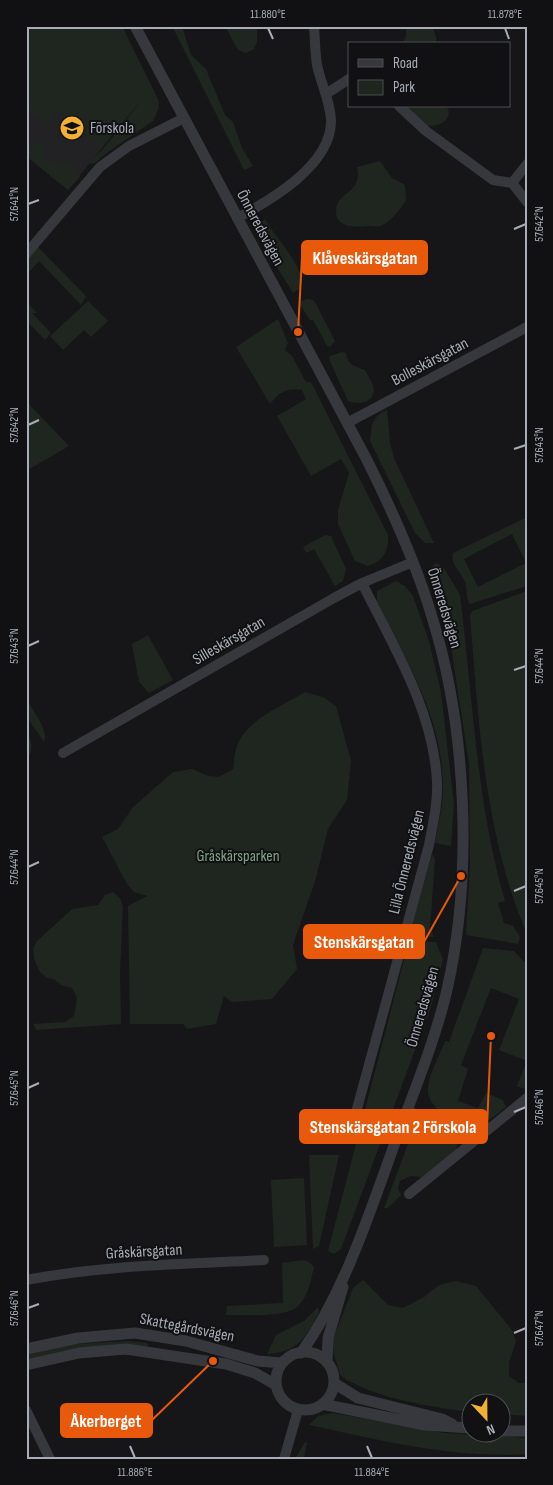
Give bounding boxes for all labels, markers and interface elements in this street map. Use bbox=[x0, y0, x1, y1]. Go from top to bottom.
text: 11.880°E bbox=[250, 7, 286, 22]
text: 11.878°E bbox=[488, 7, 522, 22]
legend bbox=[348, 42, 510, 108]
text: Road bbox=[393, 54, 418, 73]
text: Park bbox=[393, 78, 415, 97]
school or university icon: Förskola bbox=[59, 115, 85, 141]
place label: Förskola bbox=[90, 119, 134, 138]
text: 57.641°N bbox=[7, 187, 22, 221]
street label: Önneredsvägen bbox=[232, 187, 288, 269]
text: 57.642°N bbox=[532, 206, 547, 242]
callout: Klåveskärsgatan bbox=[302, 241, 427, 274]
text: Klåveskärsgatan bbox=[313, 248, 417, 269]
street label: Bolleskärsgatan bbox=[388, 334, 472, 390]
text: 57.642°N bbox=[7, 407, 22, 443]
text: 57.643°N bbox=[532, 427, 547, 463]
street label: Önneredsvägen bbox=[423, 566, 465, 650]
street label: Silleskärsgatan bbox=[189, 613, 269, 669]
text: 57.643°N bbox=[7, 628, 22, 664]
text: 57.644°N bbox=[532, 648, 547, 684]
street label: Lilla Önneredsvägen bbox=[385, 808, 429, 916]
park label: Gråskärsparken bbox=[196, 847, 280, 866]
text: 57.644°N bbox=[7, 849, 22, 885]
text: 57.645°N bbox=[532, 868, 547, 904]
callout: Stenskärsgatan bbox=[304, 925, 424, 958]
text: Stenskärsgatan bbox=[314, 932, 414, 953]
street label: Önneredsvägen bbox=[402, 965, 444, 1049]
text: 57.645°N bbox=[7, 1070, 22, 1106]
text: 57.646°N bbox=[532, 1089, 547, 1125]
callout: Stenskärsgatan 2 Förskola bbox=[300, 1110, 487, 1143]
text: Stenskärsgatan 2 Förskola bbox=[310, 1117, 476, 1138]
street label: Gråskärsgatan bbox=[105, 1241, 183, 1263]
text: 57.646°N bbox=[7, 1290, 22, 1326]
street label: Skattegårdsvägen bbox=[138, 1310, 236, 1346]
text: 57.647°N bbox=[532, 1310, 547, 1346]
north arrow bbox=[460, 1392, 510, 1442]
callout: Åkerberget bbox=[61, 1404, 152, 1437]
text: Åkerberget bbox=[70, 1411, 142, 1432]
text: N bbox=[484, 1420, 497, 1439]
text: 11.886°E bbox=[117, 1465, 153, 1480]
text: 11.884°E bbox=[355, 1465, 389, 1480]

